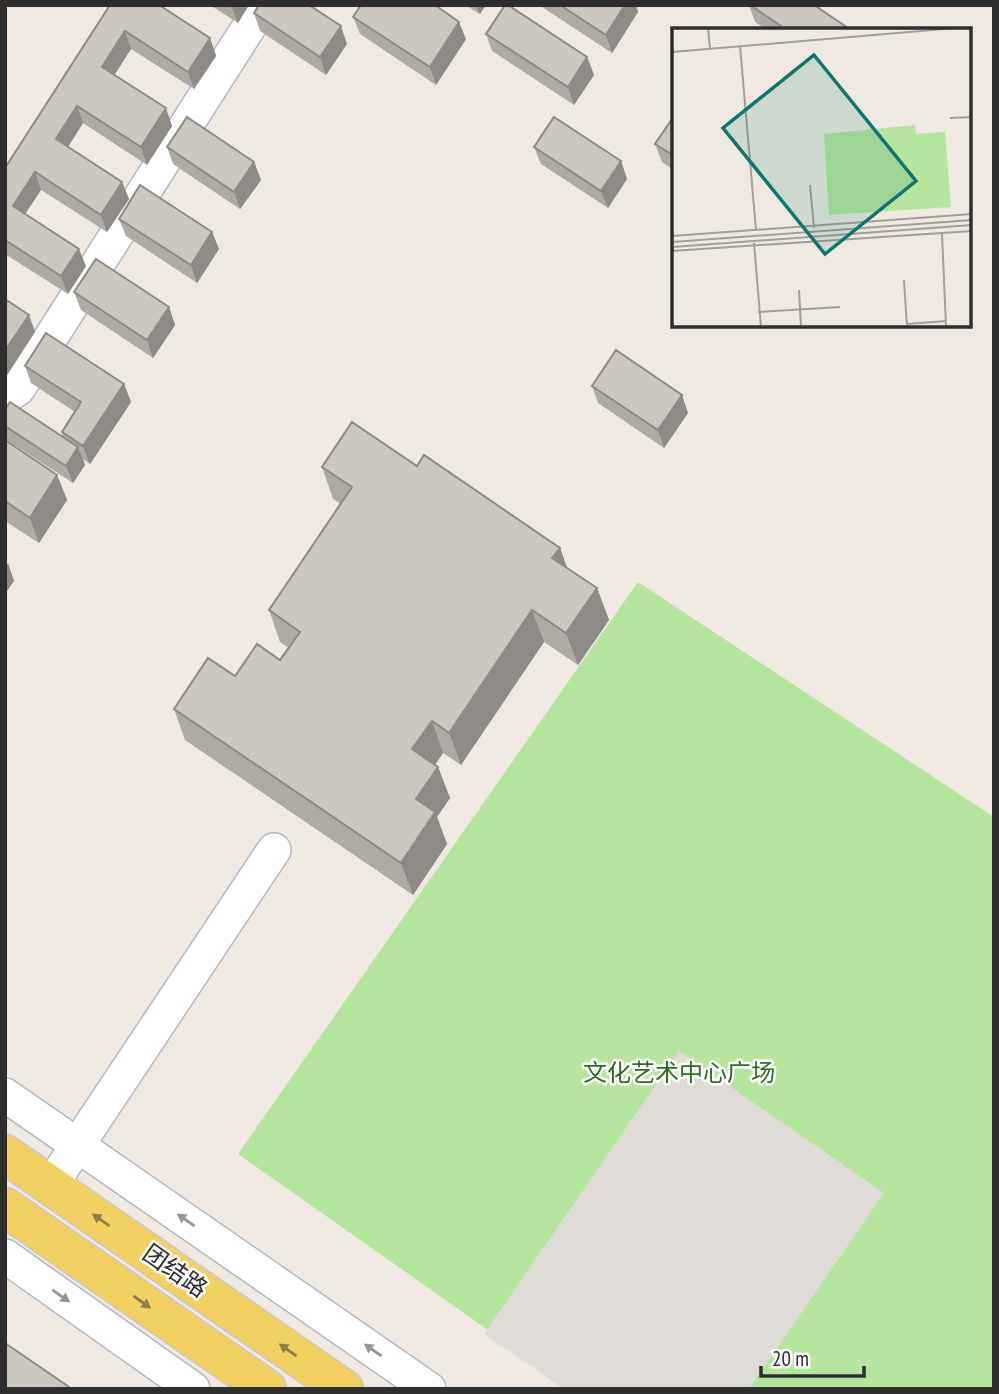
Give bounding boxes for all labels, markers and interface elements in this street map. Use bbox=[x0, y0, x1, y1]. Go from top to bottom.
inset map bbox=[672, 28, 971, 327]
park label: 文化艺术中心广场 bbox=[583, 1057, 775, 1088]
one-way arrow bbox=[92, 1213, 110, 1227]
one-way arrow bbox=[177, 1213, 195, 1227]
street label: 团结路 bbox=[137, 1237, 214, 1304]
one-way arrow bbox=[52, 1289, 70, 1303]
one-way arrow bbox=[133, 1295, 151, 1309]
scale bar bbox=[761, 1334, 864, 1378]
one-way arrow bbox=[279, 1343, 297, 1357]
one-way arrow bbox=[364, 1343, 382, 1357]
text: 20 m bbox=[772, 1345, 809, 1372]

